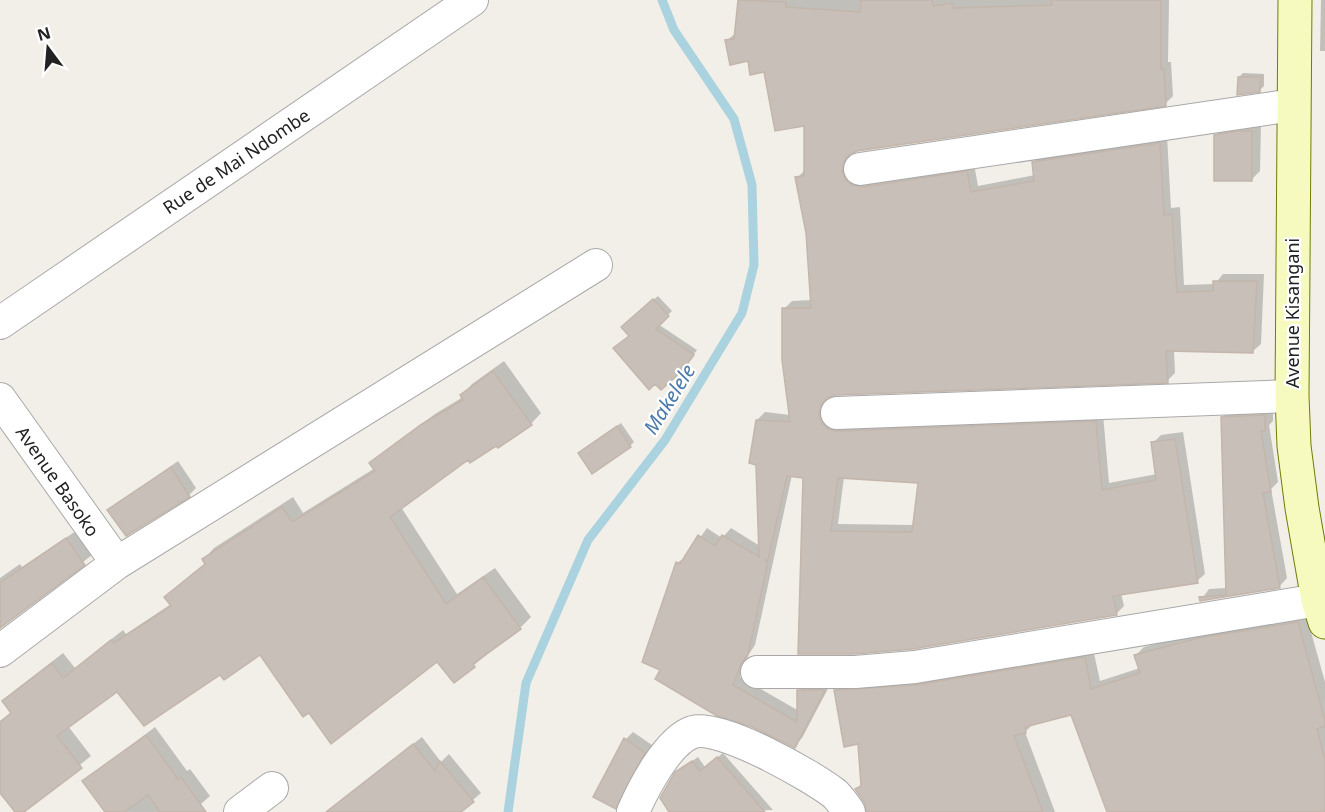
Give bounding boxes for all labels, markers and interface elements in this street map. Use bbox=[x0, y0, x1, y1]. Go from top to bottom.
north arrow bbox=[18, 18, 78, 78]
text: N bbox=[35, 21, 53, 46]
street label: Rue de Mai Ndombe bbox=[158, 103, 314, 219]
street label: Avenue Kisangani bbox=[1280, 238, 1304, 388]
water label: Makelele bbox=[637, 359, 701, 439]
street label: Avenue Basoko bbox=[11, 421, 105, 541]

